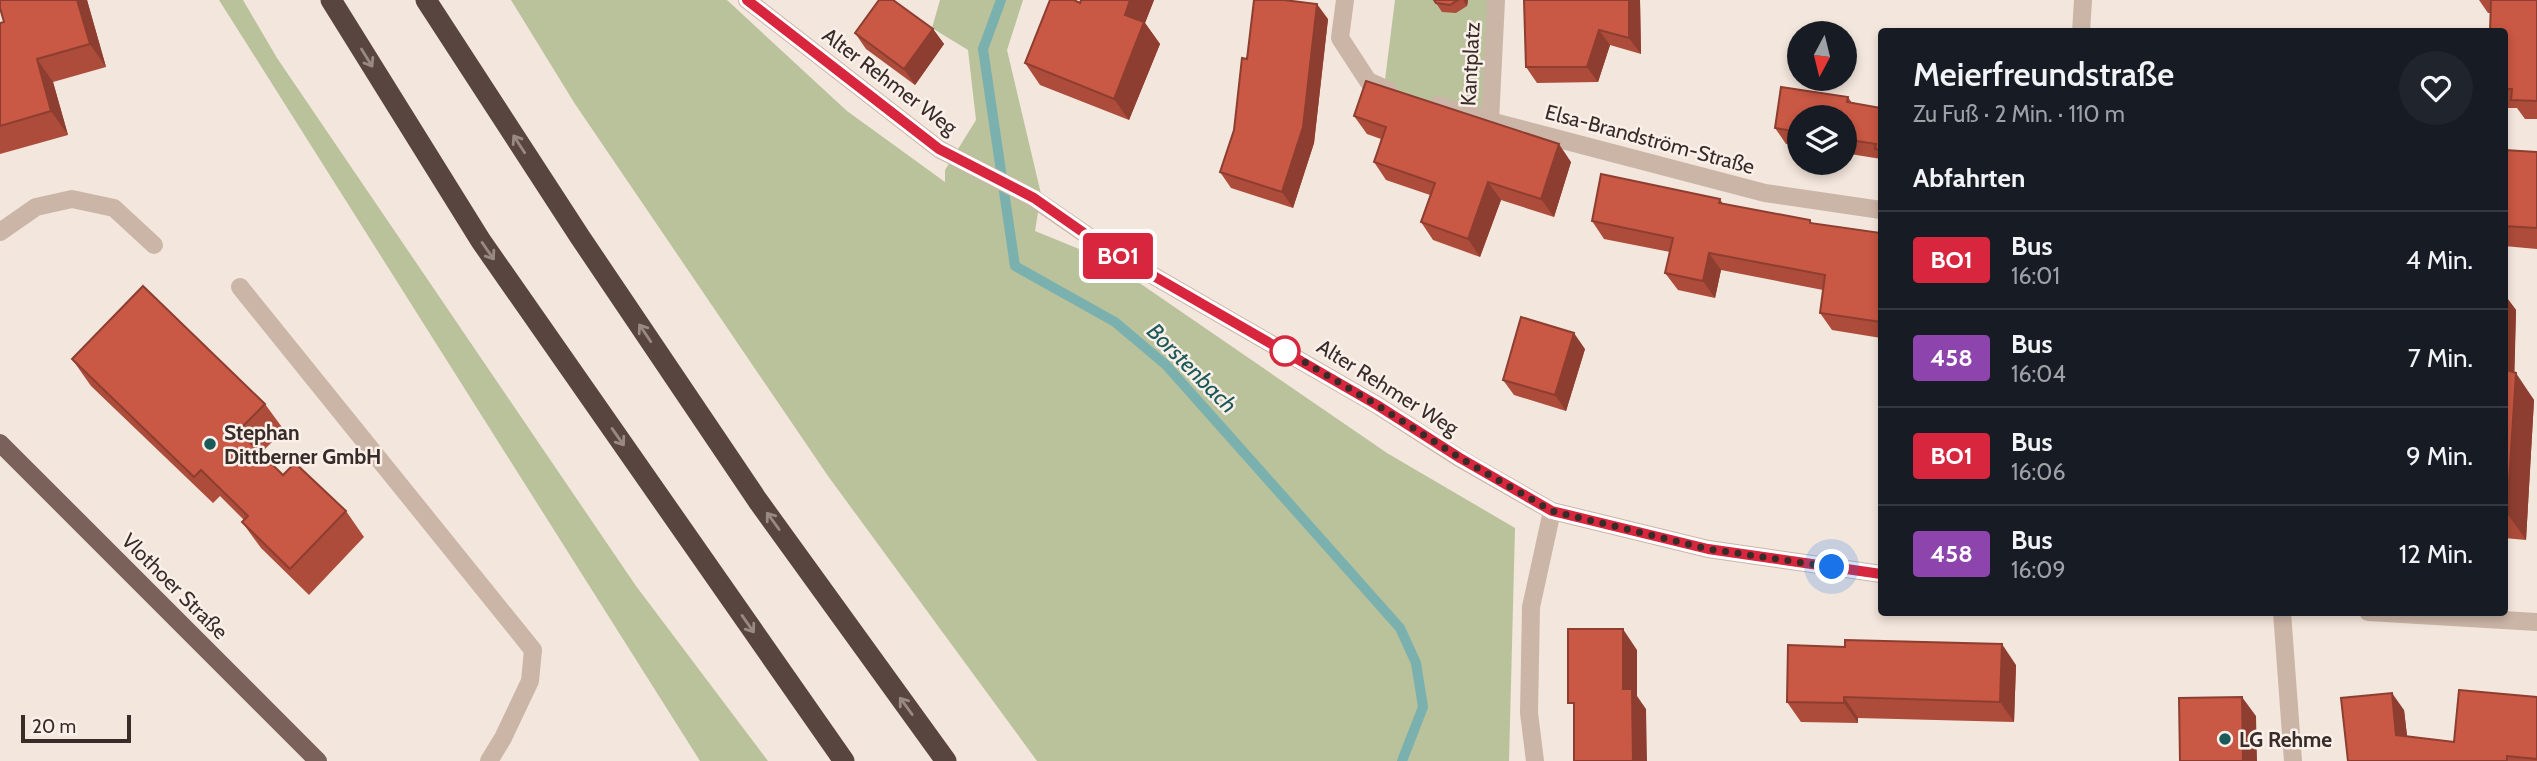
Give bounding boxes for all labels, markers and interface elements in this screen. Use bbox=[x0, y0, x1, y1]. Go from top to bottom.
street label: Kantplatz bbox=[1455, 21, 1485, 107]
north arrow bbox=[1787, 21, 1857, 91]
map controls bbox=[1787, 21, 1857, 175]
street label: Alter Rehmer Weg bbox=[818, 22, 963, 140]
one-way arrow bbox=[360, 48, 375, 67]
button: heart bbox=[2399, 51, 2473, 125]
text: Meierfreundstraße bbox=[1913, 54, 2174, 94]
street label: Elsa-Brandström-Straße bbox=[1543, 99, 1758, 179]
text: Zu Fuß · 2 Min. · 110 m bbox=[1913, 100, 2125, 128]
button: layers bbox=[1787, 105, 1857, 175]
one-way arrow bbox=[512, 134, 526, 154]
text: Abfahrten bbox=[1913, 162, 2025, 194]
text: Bus bbox=[2011, 230, 2052, 262]
line badge: BO1 bbox=[1078, 233, 1158, 279]
one-way arrow bbox=[481, 241, 495, 260]
text: BO1 bbox=[1097, 241, 1139, 270]
text: 4 Min. bbox=[2406, 244, 2473, 276]
text: BO1 bbox=[1930, 245, 1973, 274]
text: 16:01 bbox=[2011, 262, 2060, 290]
water label: Borstenbach bbox=[1141, 317, 1243, 419]
one-way arrow bbox=[638, 324, 652, 343]
text: Bus bbox=[2011, 328, 2052, 360]
street label: Alter Rehmer Weg bbox=[1313, 333, 1464, 441]
unlabelled marker bbox=[1270, 336, 1300, 366]
text: 7 Min. bbox=[2408, 342, 2473, 374]
text: 458 bbox=[1930, 343, 1973, 372]
text: 16:04 bbox=[2011, 360, 2066, 388]
place label: Stephan Dittberner GmbH bbox=[224, 420, 381, 469]
text: Bus bbox=[2011, 426, 2052, 458]
one-way arrow bbox=[611, 427, 625, 447]
marker: Stephan Dittberner GmbH bbox=[202, 436, 218, 452]
text: 9 Min. bbox=[2406, 440, 2473, 472]
text: BO1 bbox=[1930, 441, 1973, 470]
text: 16:06 bbox=[2011, 458, 2065, 486]
one-way arrow bbox=[765, 513, 780, 531]
text: Bus bbox=[2011, 524, 2052, 556]
street label: Vlothoer Straße bbox=[117, 528, 233, 644]
text: 12 Min. bbox=[2399, 538, 2473, 570]
text: 458 bbox=[1930, 539, 1973, 568]
your location bbox=[1814, 549, 1849, 584]
text: 16:09 bbox=[2011, 556, 2065, 584]
one-way arrow bbox=[741, 614, 755, 633]
one-way arrow bbox=[899, 697, 913, 716]
scale bar bbox=[21, 712, 131, 744]
text: 20 m bbox=[32, 715, 76, 738]
place label: LG Rehme bbox=[2239, 727, 2332, 752]
marker: LG Rehme bbox=[2217, 731, 2233, 747]

